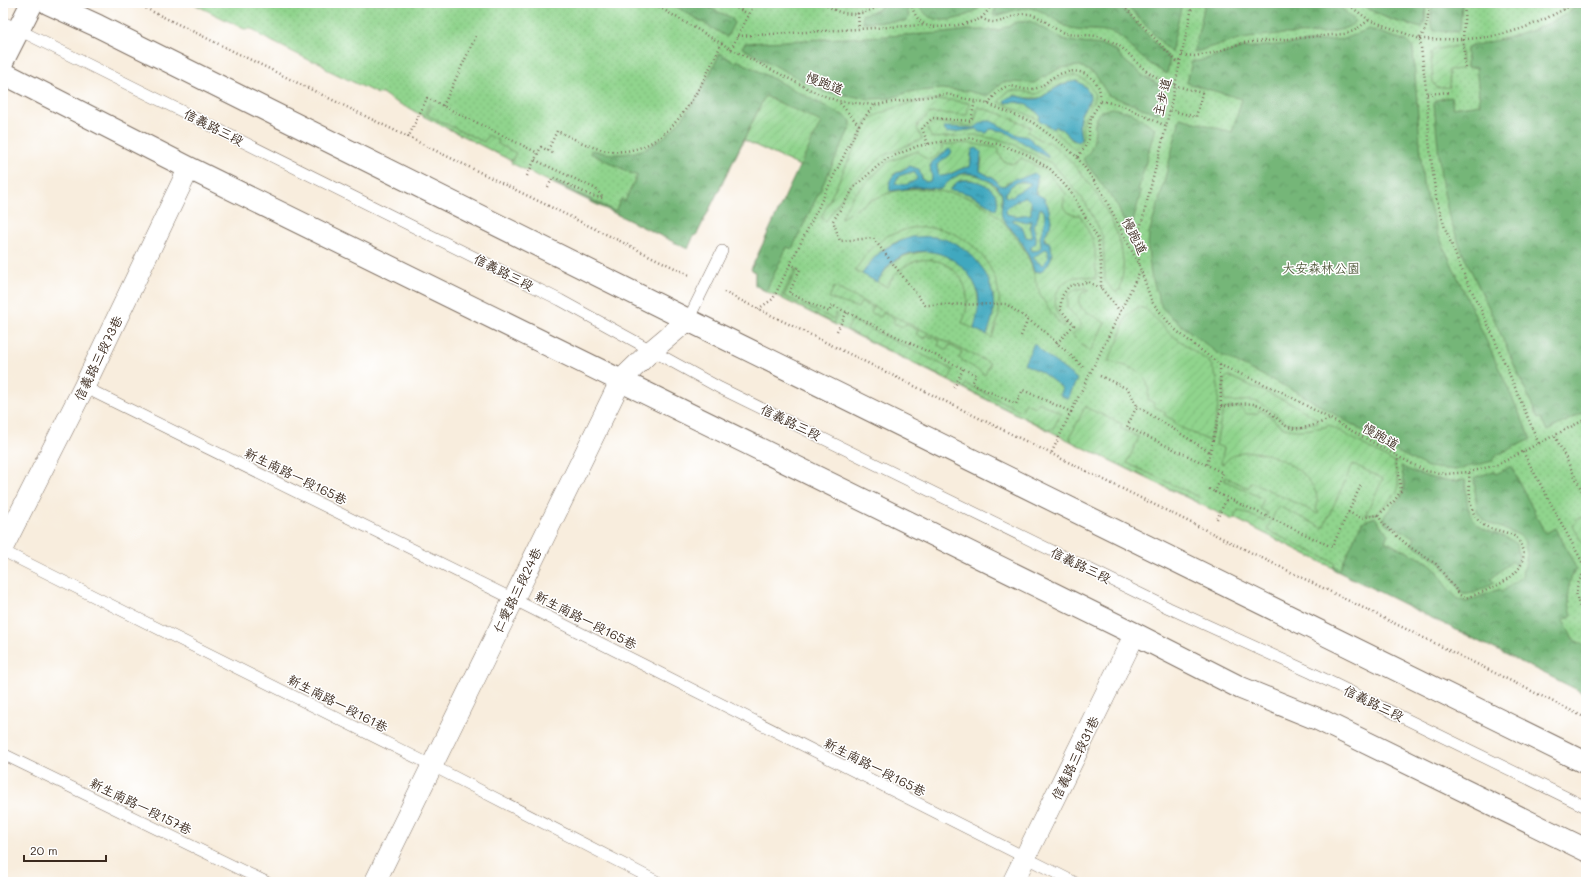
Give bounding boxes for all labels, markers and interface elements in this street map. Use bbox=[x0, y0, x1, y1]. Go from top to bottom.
street label: 慢跑道 bbox=[804, 68, 846, 97]
street label: 主步道 bbox=[1149, 76, 1174, 118]
street label: 信義路三段 bbox=[181, 104, 247, 149]
street label: 慢跑道 bbox=[1119, 215, 1152, 257]
street label: 信義路三段 bbox=[471, 249, 537, 294]
park label: 大安森林公園 bbox=[1282, 259, 1360, 276]
street label: 信義路三段73巷 bbox=[70, 312, 126, 403]
street label: 信義路三段 bbox=[758, 400, 824, 443]
street label: 慢跑道 bbox=[1360, 418, 1402, 453]
street label: 新生南路一段165巷 bbox=[242, 443, 350, 508]
street label: 信義路三段 bbox=[1048, 543, 1114, 586]
street label: 仁愛路三段24巷 bbox=[489, 544, 545, 635]
street label: 新生南路一段165巷 bbox=[532, 587, 640, 653]
street label: 新生南路一段161巷 bbox=[285, 670, 391, 735]
street label: 信義路三段 bbox=[1341, 681, 1407, 724]
street label: 信義路三段31巷 bbox=[1047, 713, 1102, 803]
street label: 新生南路一段165巷 bbox=[821, 734, 929, 800]
street label: 新生南路一段157巷 bbox=[87, 773, 195, 838]
scale bar bbox=[24, 837, 106, 863]
text: 20 m bbox=[30, 842, 58, 858]

